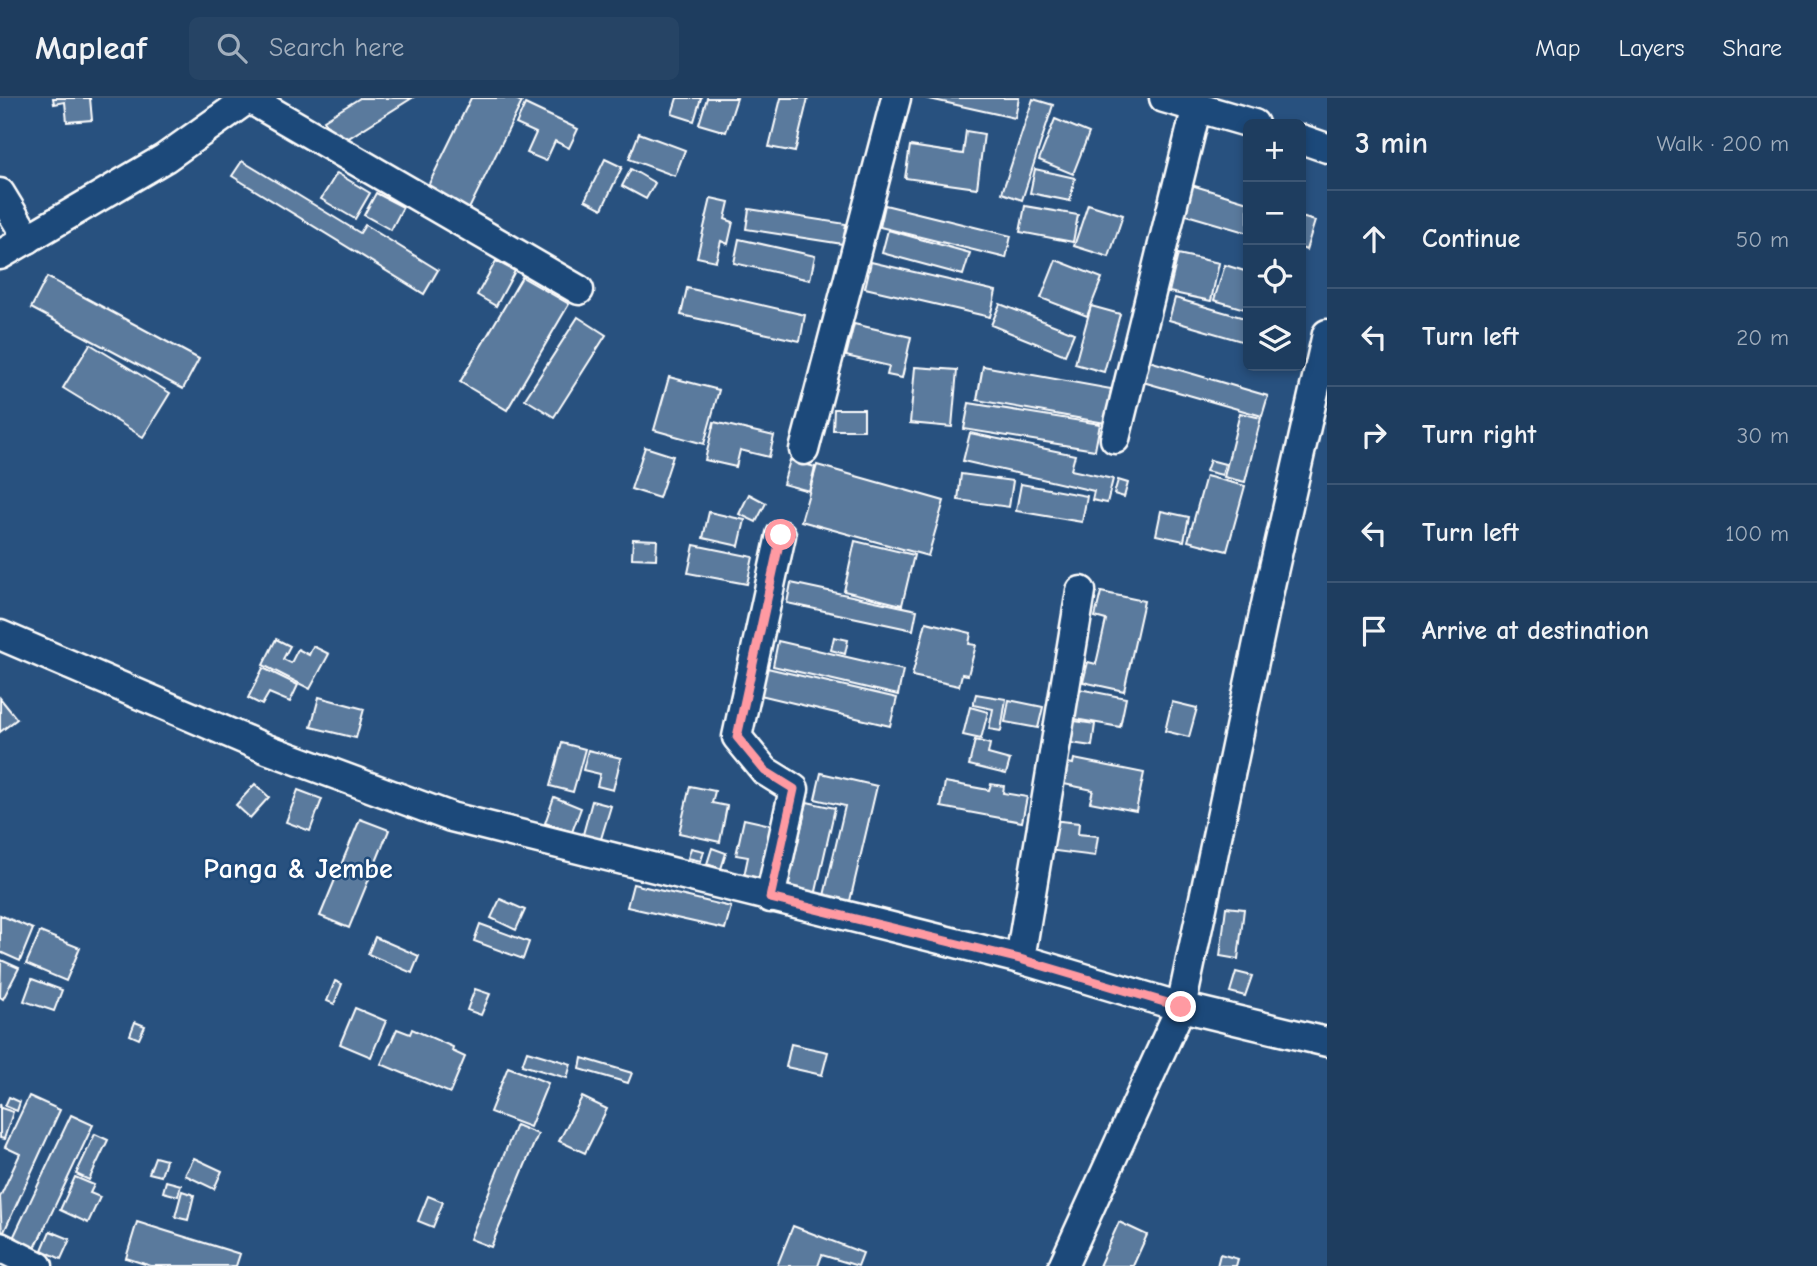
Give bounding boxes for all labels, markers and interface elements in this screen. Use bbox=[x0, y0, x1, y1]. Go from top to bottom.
search box bbox=[189, 17, 679, 80]
text: Mapleaf bbox=[35, 29, 147, 67]
icon: search bbox=[213, 29, 251, 67]
text: Search here bbox=[269, 33, 404, 63]
text: Map bbox=[1535, 34, 1581, 62]
text: Layers bbox=[1619, 34, 1684, 62]
text: Share bbox=[1722, 34, 1782, 62]
map controls bbox=[1243, 119, 1306, 371]
button: + bbox=[1243, 119, 1306, 182]
text: 3 min bbox=[1355, 126, 1428, 161]
text: Walk · 200 m bbox=[1656, 130, 1789, 157]
button: − bbox=[1243, 182, 1306, 245]
icon: ahead bbox=[1355, 220, 1393, 258]
text: Continue bbox=[1422, 224, 1520, 254]
text: 50 m bbox=[1736, 226, 1789, 253]
button: locate bbox=[1243, 245, 1306, 308]
button: layers bbox=[1243, 308, 1306, 371]
icon: left bbox=[1355, 318, 1393, 356]
text: Turn left bbox=[1422, 322, 1519, 352]
text: 20 m bbox=[1736, 324, 1789, 351]
icon: right bbox=[1355, 416, 1393, 454]
text: Turn right bbox=[1422, 420, 1536, 450]
text: 30 m bbox=[1737, 422, 1789, 449]
icon: left bbox=[1355, 514, 1393, 552]
text: Turn left bbox=[1422, 518, 1519, 548]
route start bbox=[765, 519, 796, 550]
text: 100 m bbox=[1725, 520, 1789, 547]
icon: arrive bbox=[1355, 612, 1393, 650]
text: Arrive at destination bbox=[1422, 616, 1649, 646]
district label: Panga & Jembe bbox=[203, 853, 393, 885]
route end bbox=[1165, 991, 1196, 1022]

